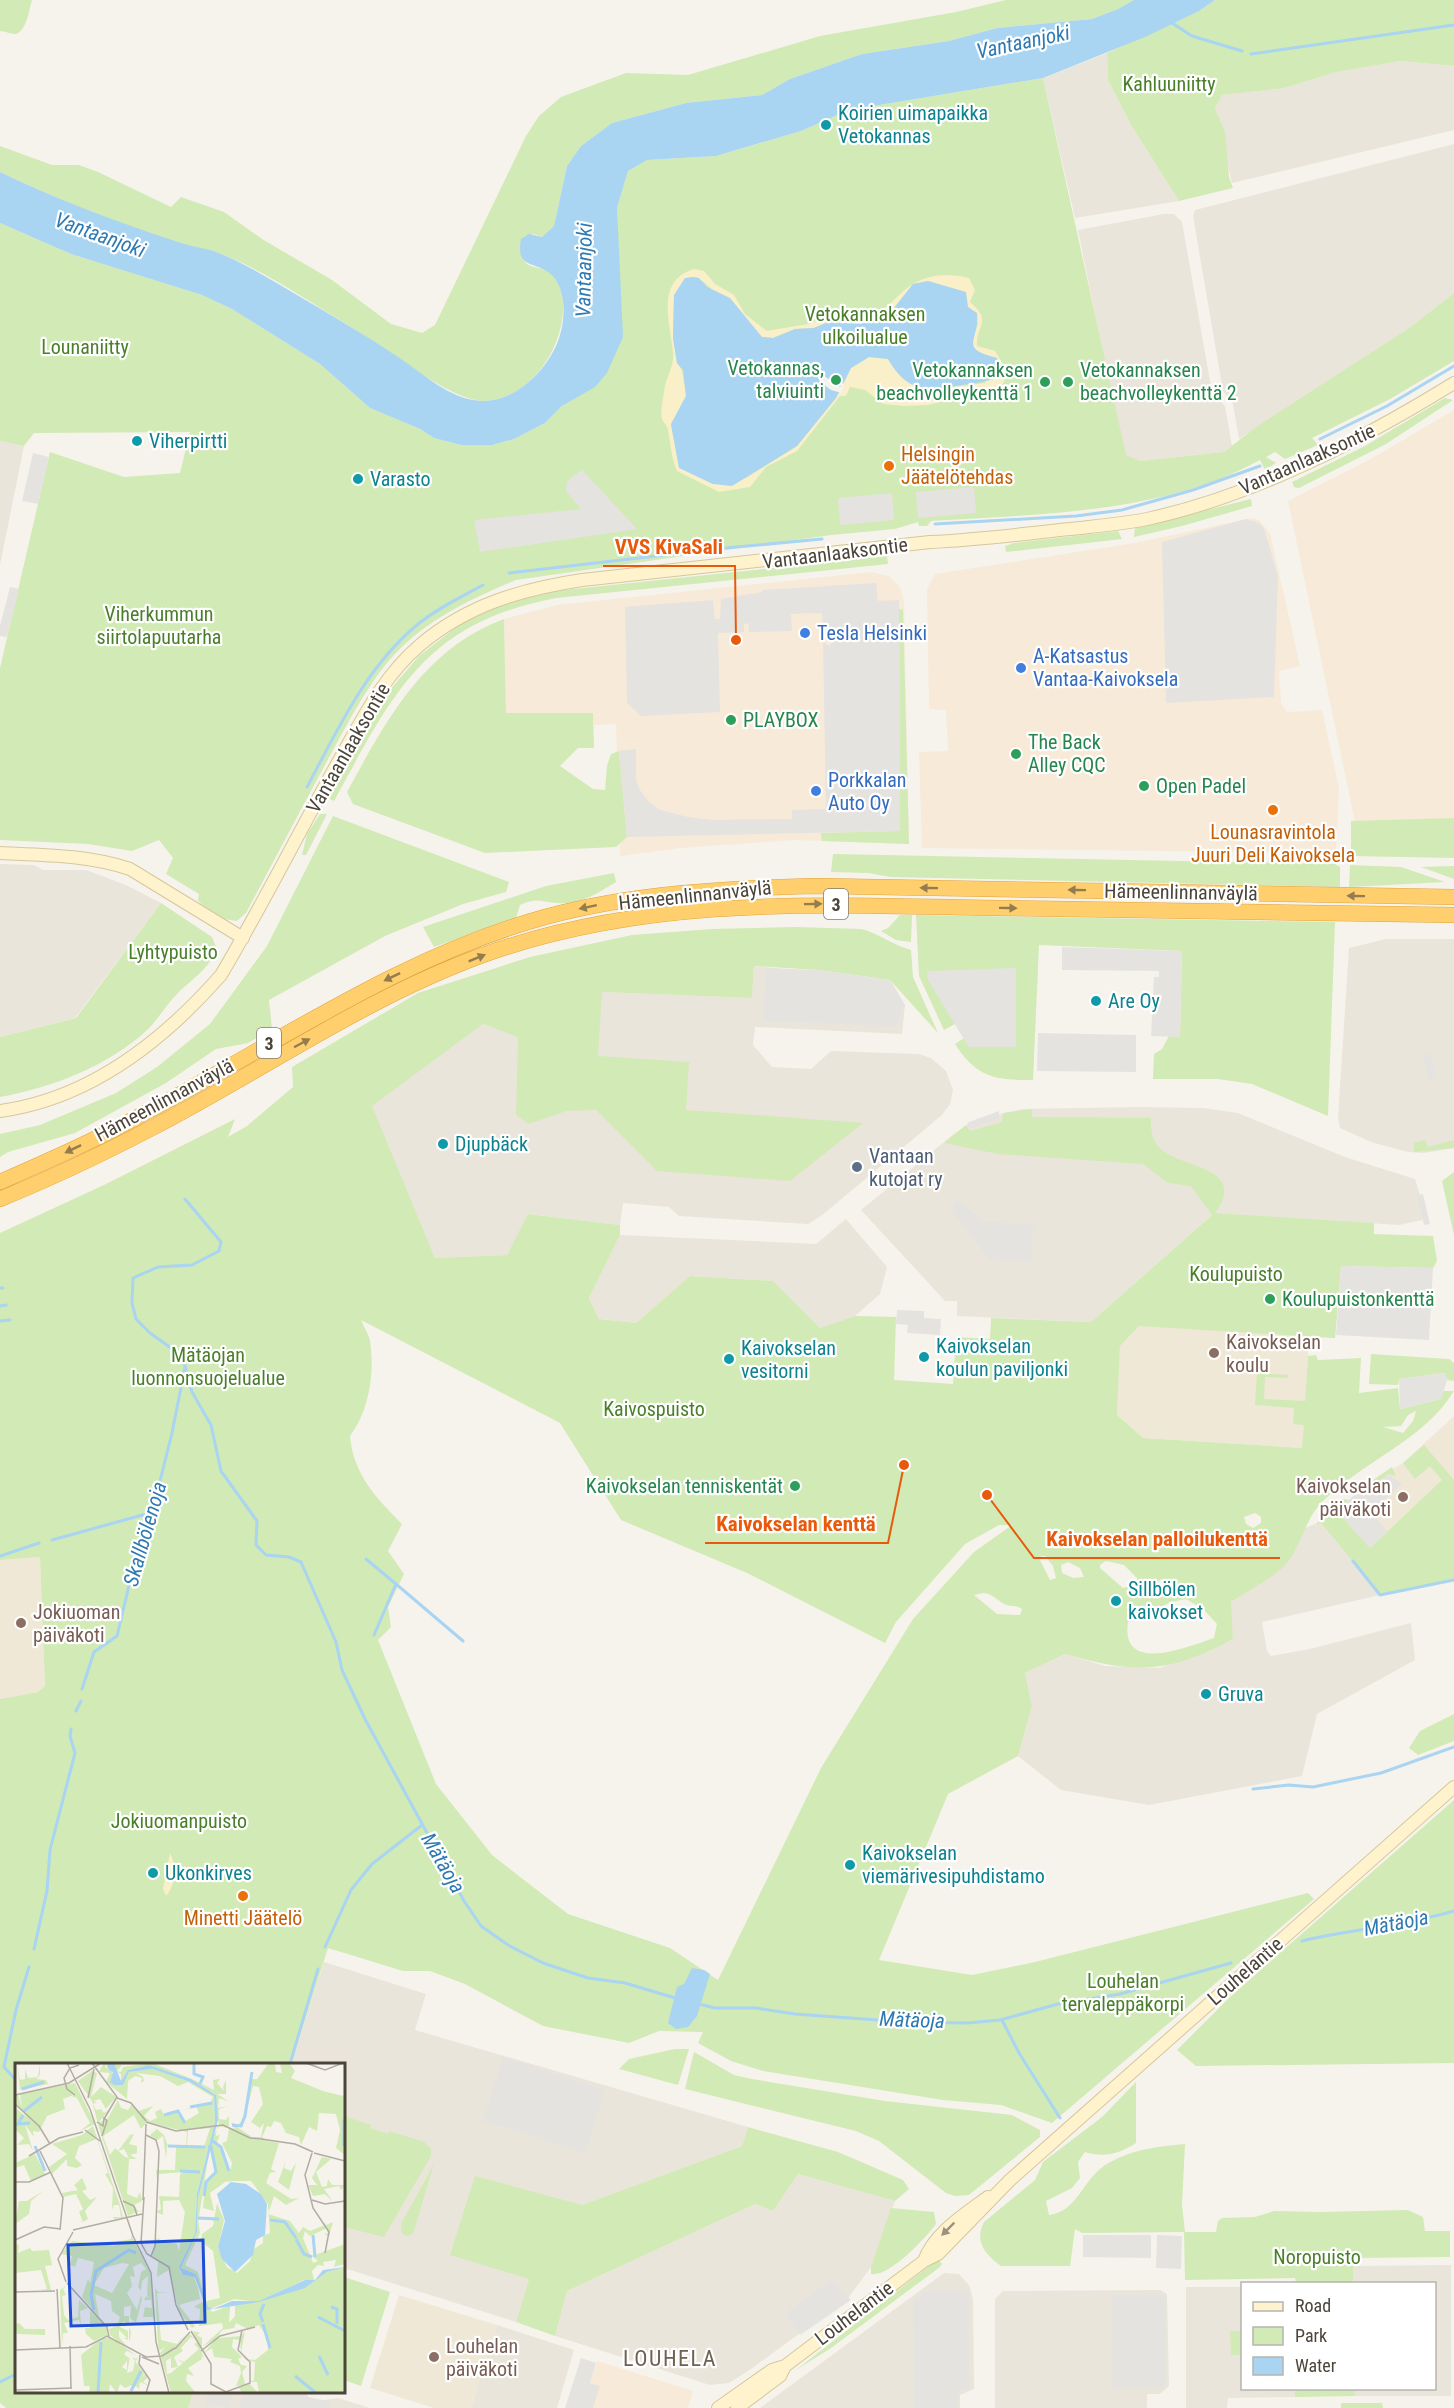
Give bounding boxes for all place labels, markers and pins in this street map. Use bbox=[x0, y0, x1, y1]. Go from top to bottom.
place label: Koirien uimapaikka Vetokannas bbox=[838, 101, 988, 148]
marker: Koirien uimapaikka Vetokannas bbox=[819, 118, 833, 132]
place label: Vetokannas, talviuinti bbox=[727, 356, 824, 403]
place label: Vetokannaksen beachvolleykenttä 1 bbox=[876, 358, 1033, 405]
place label: Vetokannaksen beachvolleykenttä 2 bbox=[1080, 358, 1237, 405]
marker: Vetokannas, talviuinti bbox=[829, 373, 843, 387]
marker: Vetokannaksen beachvolleykenttä 1 bbox=[1038, 375, 1052, 389]
marker: Vetokannaksen beachvolleykenttä 2 bbox=[1061, 375, 1075, 389]
place label: Viherpirtti bbox=[149, 429, 227, 453]
marker: Viherpirtti bbox=[130, 434, 144, 448]
place label: Helsingin Jäätelötehdas bbox=[901, 442, 1013, 489]
marker: Helsingin Jäätelötehdas bbox=[882, 459, 896, 473]
place label: Varasto bbox=[370, 467, 431, 491]
marker: Varasto bbox=[351, 472, 365, 486]
callout: VVS KivaSali bbox=[603, 527, 735, 566]
place label: Tesla Helsinki bbox=[817, 621, 927, 645]
marker: Tesla Helsinki bbox=[798, 626, 812, 640]
place label: A-Katsastus Vantaa-Kaivoksela bbox=[1033, 644, 1178, 691]
marker: A-Katsastus Vantaa-Kaivoksela bbox=[1014, 661, 1028, 675]
place label: PLAYBOX bbox=[743, 708, 819, 732]
marker: PLAYBOX bbox=[724, 713, 738, 727]
place label: The Back Alley CQC bbox=[1028, 730, 1106, 777]
marker: The Back Alley CQC bbox=[1009, 747, 1023, 761]
place label: Porkkalan Auto Oy bbox=[828, 768, 907, 815]
place label: Open Padel bbox=[1156, 774, 1246, 798]
marker: Open Padel bbox=[1137, 779, 1151, 793]
marker: Porkkalan Auto Oy bbox=[809, 784, 823, 798]
marker: Lounasravintola Juuri Deli Kaivoksela bbox=[1266, 803, 1280, 817]
place label: Lounasravintola Juuri Deli Kaivoksela bbox=[1191, 820, 1355, 867]
place label: Are Oy bbox=[1108, 989, 1160, 1013]
marker: Are Oy bbox=[1089, 994, 1103, 1008]
place label: Djupbäck bbox=[455, 1132, 528, 1156]
marker: Djupbäck bbox=[436, 1137, 450, 1151]
place label: Vantaan kutojat ry bbox=[869, 1144, 943, 1191]
marker: Vantaan kutojat ry bbox=[850, 1160, 864, 1174]
place label: Koulupuistonkenttä bbox=[1282, 1287, 1435, 1311]
marker: Koulupuistonkenttä bbox=[1263, 1292, 1277, 1306]
place label: Kaivokselan koulu bbox=[1226, 1330, 1321, 1377]
place label: Kaivokselan koulun paviljonki bbox=[936, 1334, 1068, 1381]
place label: Kaivokselan vesitorni bbox=[741, 1336, 836, 1383]
marker: Kaivokselan koulu bbox=[1207, 1346, 1221, 1360]
marker: Kaivokselan koulun paviljonki bbox=[917, 1350, 931, 1364]
marker: Kaivokselan vesitorni bbox=[722, 1352, 736, 1366]
place label: Kaivokselan tenniskentät bbox=[586, 1474, 783, 1498]
place label: Kaivokselan päiväkoti bbox=[1296, 1474, 1391, 1521]
marker: Kaivokselan tenniskentät bbox=[788, 1479, 802, 1493]
marker: Kaivokselan päiväkoti bbox=[1396, 1490, 1410, 1504]
callout: Kaivokselan kenttä bbox=[705, 1504, 888, 1543]
callout: Kaivokselan palloilukenttä bbox=[1034, 1519, 1280, 1558]
place label: Sillbölen kaivokset bbox=[1128, 1577, 1203, 1624]
marker: Sillbölen kaivokset bbox=[1109, 1594, 1123, 1608]
place label: Jokiuoman päiväkoti bbox=[33, 1600, 120, 1647]
marker: Jokiuoman päiväkoti bbox=[14, 1616, 28, 1630]
place label: Gruva bbox=[1218, 1682, 1264, 1706]
marker: Gruva bbox=[1199, 1687, 1213, 1701]
place label: Kaivokselan viemärivesipuhdistamo bbox=[862, 1841, 1045, 1888]
marker: Kaivokselan viemärivesipuhdistamo bbox=[843, 1858, 857, 1872]
place label: Ukonkirves bbox=[165, 1861, 252, 1885]
marker: Ukonkirves bbox=[146, 1866, 160, 1880]
marker: Minetti Jäätelö bbox=[236, 1889, 250, 1903]
place label: Minetti Jäätelö bbox=[184, 1906, 302, 1930]
place label: Louhelan päiväkoti bbox=[446, 2334, 518, 2381]
marker: Louhelan päiväkoti bbox=[427, 2350, 441, 2364]

